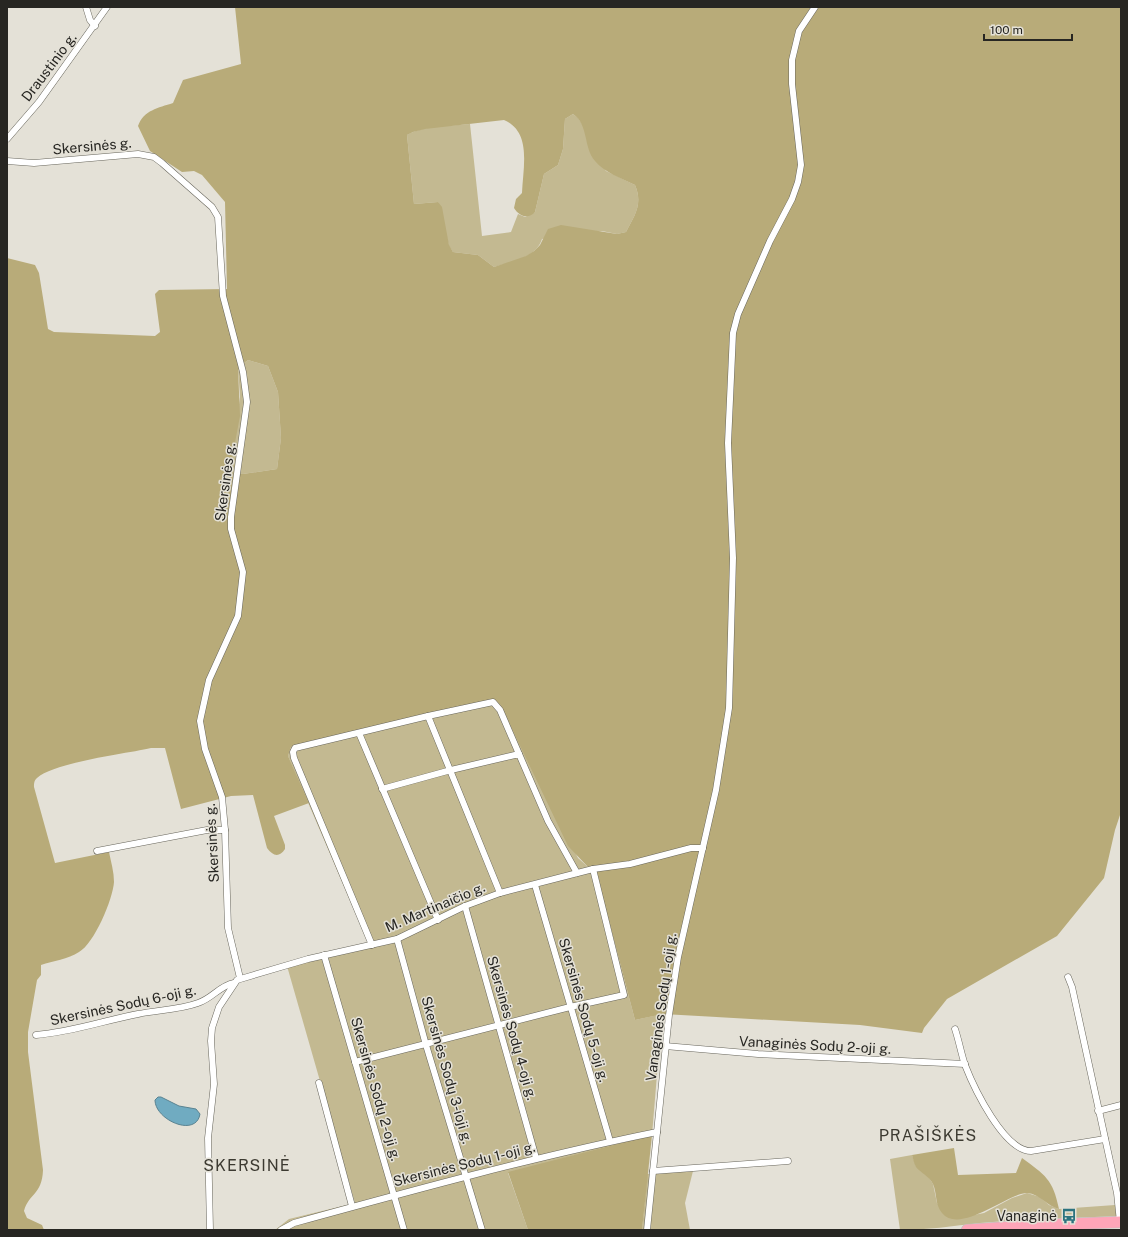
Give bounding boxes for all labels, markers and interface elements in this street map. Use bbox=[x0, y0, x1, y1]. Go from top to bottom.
scale bar bbox=[984, 16, 1072, 42]
text: 100 m bbox=[990, 23, 1023, 37]
street label: Draustinio g. bbox=[18, 30, 80, 104]
street label: Skersinės g. bbox=[52, 135, 132, 157]
street label: Skersinės g. bbox=[212, 442, 238, 522]
street label: Skersinės g. bbox=[202, 803, 222, 883]
street label: M. Martinaičio g. bbox=[383, 879, 487, 935]
street label: Vanaginės Sodų 1-oji g. bbox=[643, 932, 679, 1082]
street label: Skersinės Sodų 5-oji g. bbox=[556, 936, 612, 1084]
street label: Skersinės Sodų 4-oji g. bbox=[484, 954, 540, 1102]
street label: Skersinės Sodų 6-oji g. bbox=[48, 982, 198, 1028]
street label: Skersinės Sodų 3-ioji g. bbox=[418, 995, 476, 1145]
street label: Skersinės Sodų 2-oji g. bbox=[348, 1015, 404, 1163]
street label: Vanaginės Sodų 2-oji g. bbox=[739, 1033, 891, 1057]
district label: PRAŠIŠKĖS bbox=[879, 1125, 977, 1145]
street label: Skersinės Sodų 1-oji g. bbox=[391, 1139, 537, 1189]
district label: SKERSINĖ bbox=[203, 1155, 291, 1175]
bus stop icon: Vanaginė bbox=[1060, 1207, 1078, 1225]
place label: Vanaginė bbox=[996, 1208, 1057, 1224]

